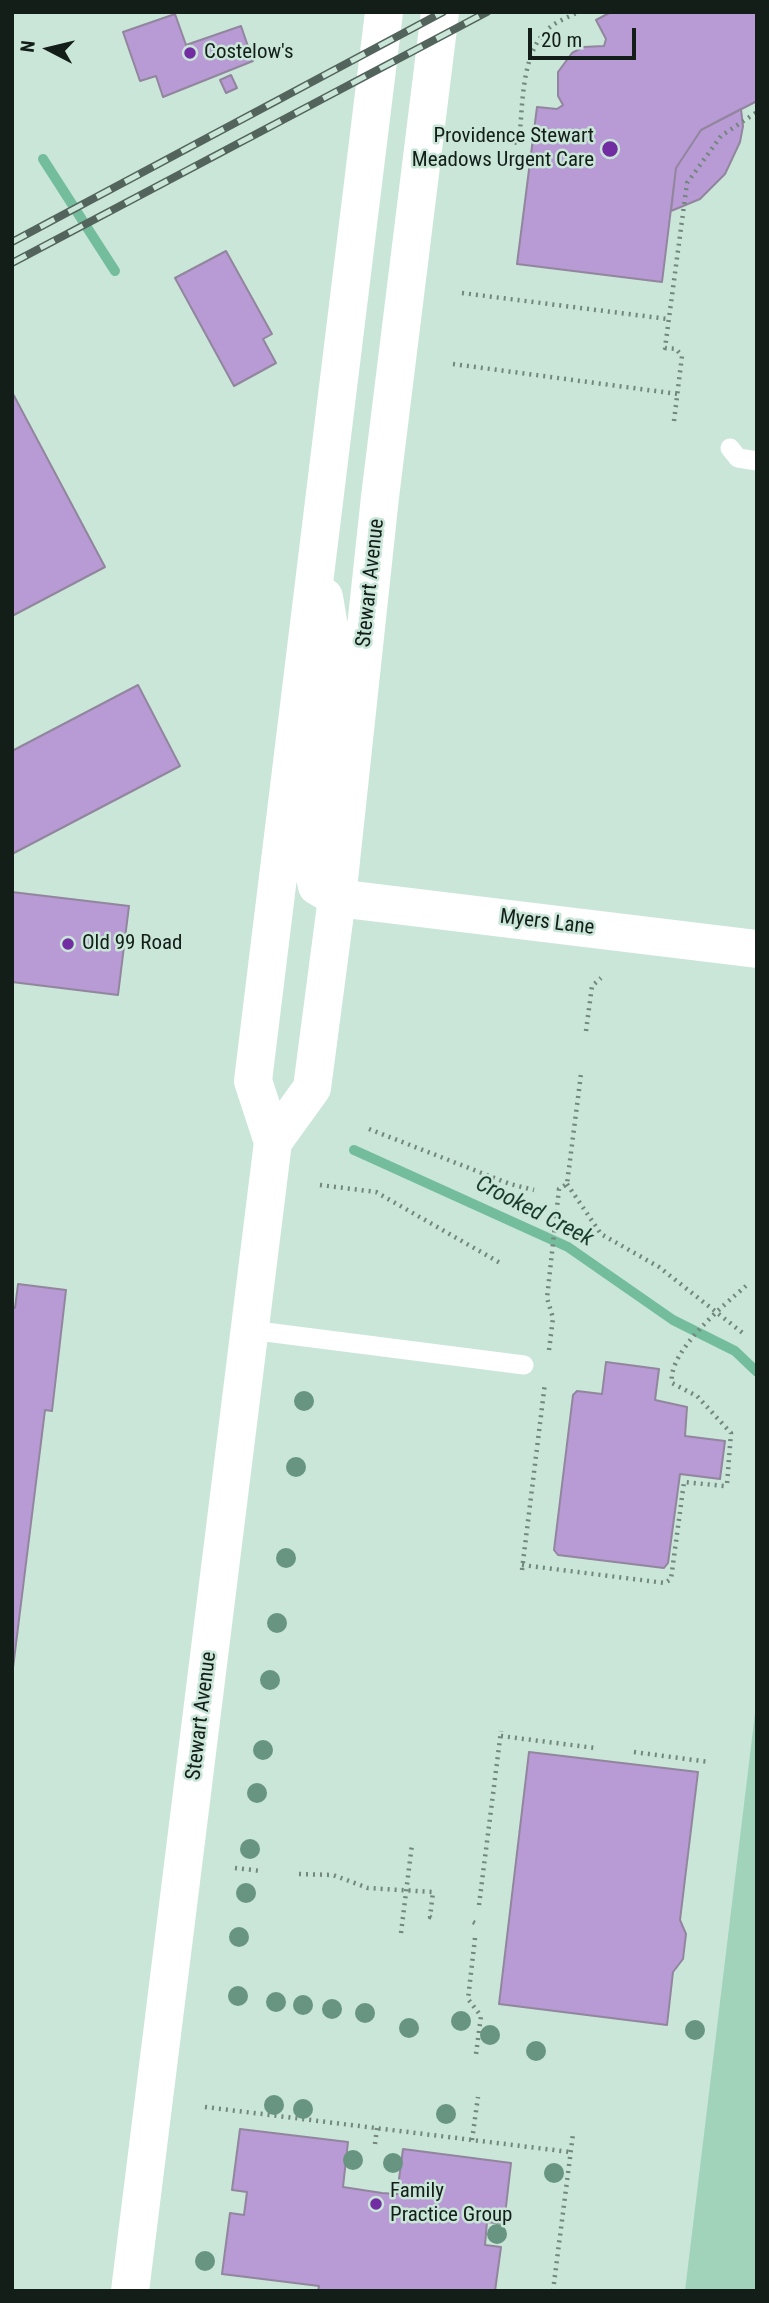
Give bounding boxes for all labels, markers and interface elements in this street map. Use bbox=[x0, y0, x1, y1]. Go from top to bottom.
north arrow bbox=[14, 14, 84, 84]
scale bar bbox=[531, 14, 640, 58]
text: 20 m bbox=[541, 28, 582, 52]
text: N bbox=[16, 39, 40, 54]
place label: Costelow's bbox=[204, 40, 294, 66]
marker: Costelow's bbox=[182, 45, 198, 61]
place label: Providence Stewart Meadows Urgent Care bbox=[412, 124, 594, 174]
marker: Providence Stewart Meadows Urgent Care bbox=[600, 139, 620, 159]
street label: Stewart Avenue bbox=[352, 518, 390, 648]
street label: Myers Lane bbox=[498, 905, 596, 941]
place label: Old 99 Road bbox=[82, 931, 182, 957]
marker: Old 99 Road bbox=[60, 936, 76, 952]
water label: Crooked Creek bbox=[471, 1171, 597, 1253]
street label: Stewart Avenue bbox=[182, 1650, 222, 1782]
place label: Family Practice Group bbox=[390, 2179, 512, 2229]
marker: Family Practice Group bbox=[368, 2196, 384, 2212]

